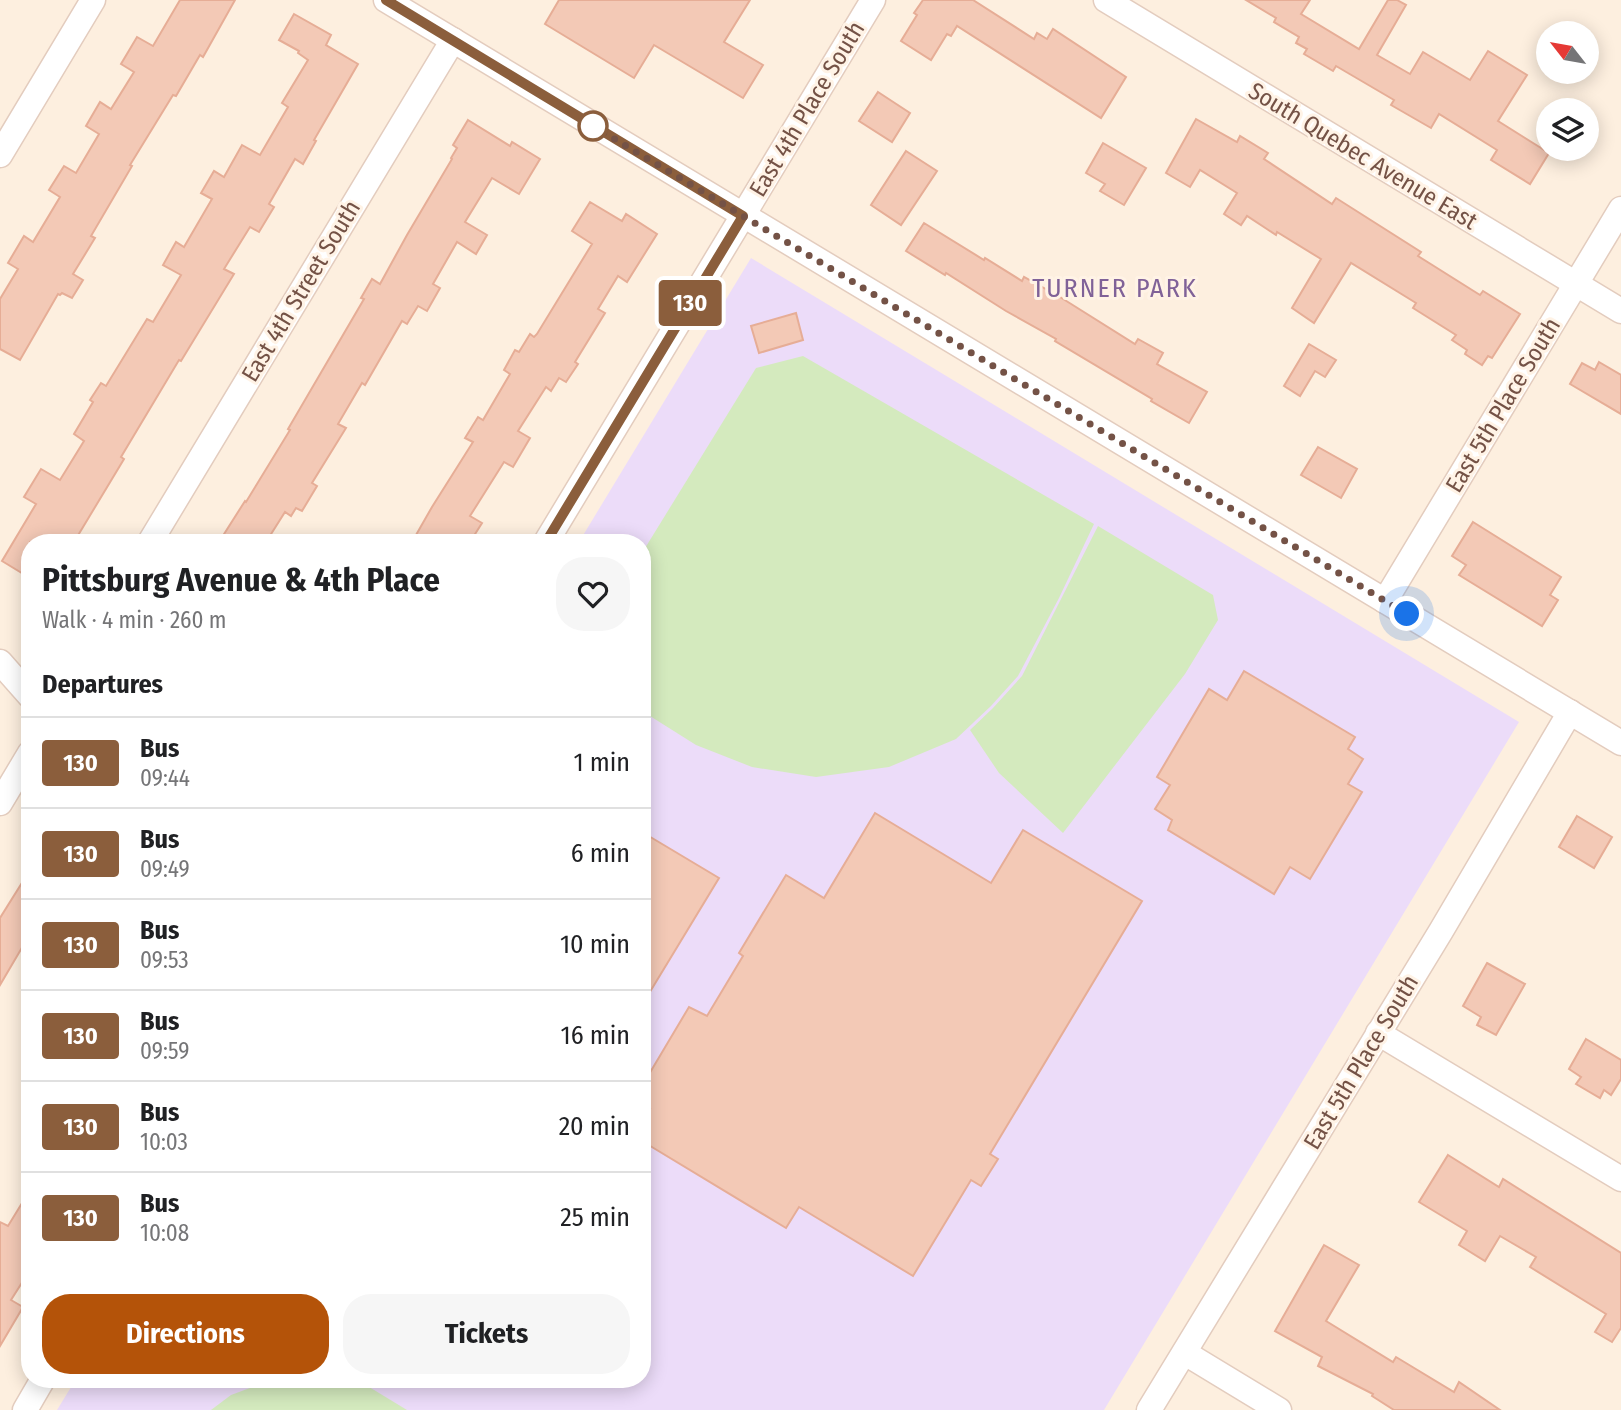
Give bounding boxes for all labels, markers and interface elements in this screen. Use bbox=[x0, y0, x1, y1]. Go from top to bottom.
street label: East 4th Place South bbox=[744, 16, 870, 202]
north arrow bbox=[1536, 21, 1600, 84]
map controls bbox=[1536, 21, 1599, 161]
street label: South Quebec Avenue East bbox=[1244, 77, 1482, 235]
button: layers bbox=[1536, 98, 1599, 161]
unlabelled marker bbox=[578, 111, 608, 141]
street label: East 4th Street South bbox=[236, 195, 366, 387]
district label: TURNER PARK bbox=[1032, 273, 1198, 304]
line badge: 130 bbox=[650, 280, 730, 326]
text: 130 bbox=[673, 289, 707, 317]
street label: East 5th Place South bbox=[1440, 313, 1566, 497]
button: heart bbox=[556, 557, 630, 631]
text: Pittsburg Avenue & 4th Place bbox=[42, 560, 440, 600]
your location bbox=[1389, 596, 1424, 631]
text: Walk · 4 min · 260 m bbox=[42, 606, 227, 634]
text: Departures bbox=[42, 669, 163, 700]
text: Bus bbox=[140, 733, 179, 764]
text: 1 min bbox=[574, 747, 630, 778]
text: 130 bbox=[63, 749, 98, 777]
text: 09:44 bbox=[140, 764, 190, 792]
text: Bus bbox=[140, 824, 179, 855]
text: 6 min bbox=[571, 838, 630, 869]
text: 130 bbox=[63, 840, 98, 868]
text: 09:49 bbox=[140, 855, 190, 883]
text: Bus bbox=[140, 915, 179, 946]
text: 10 min bbox=[560, 929, 630, 960]
text: 130 bbox=[63, 931, 98, 959]
text: 09:53 bbox=[140, 946, 189, 974]
street label: East 5th Place South bbox=[1298, 970, 1424, 1154]
text: Bus bbox=[140, 1006, 179, 1037]
text: 16 min bbox=[561, 1020, 630, 1051]
text: 130 bbox=[63, 1022, 98, 1050]
text: 09:59 bbox=[140, 1037, 189, 1065]
text: Bus bbox=[140, 1097, 179, 1128]
text: 20 min bbox=[559, 1111, 630, 1142]
text: 130 bbox=[63, 1113, 98, 1141]
text: 10:03 bbox=[140, 1128, 188, 1156]
text: Bus bbox=[140, 1188, 179, 1219]
text: 25 min bbox=[560, 1202, 630, 1233]
text: 130 bbox=[63, 1204, 98, 1232]
text: 10:08 bbox=[140, 1219, 189, 1247]
button: Directions bbox=[42, 1294, 329, 1374]
button: Tickets bbox=[343, 1294, 630, 1374]

